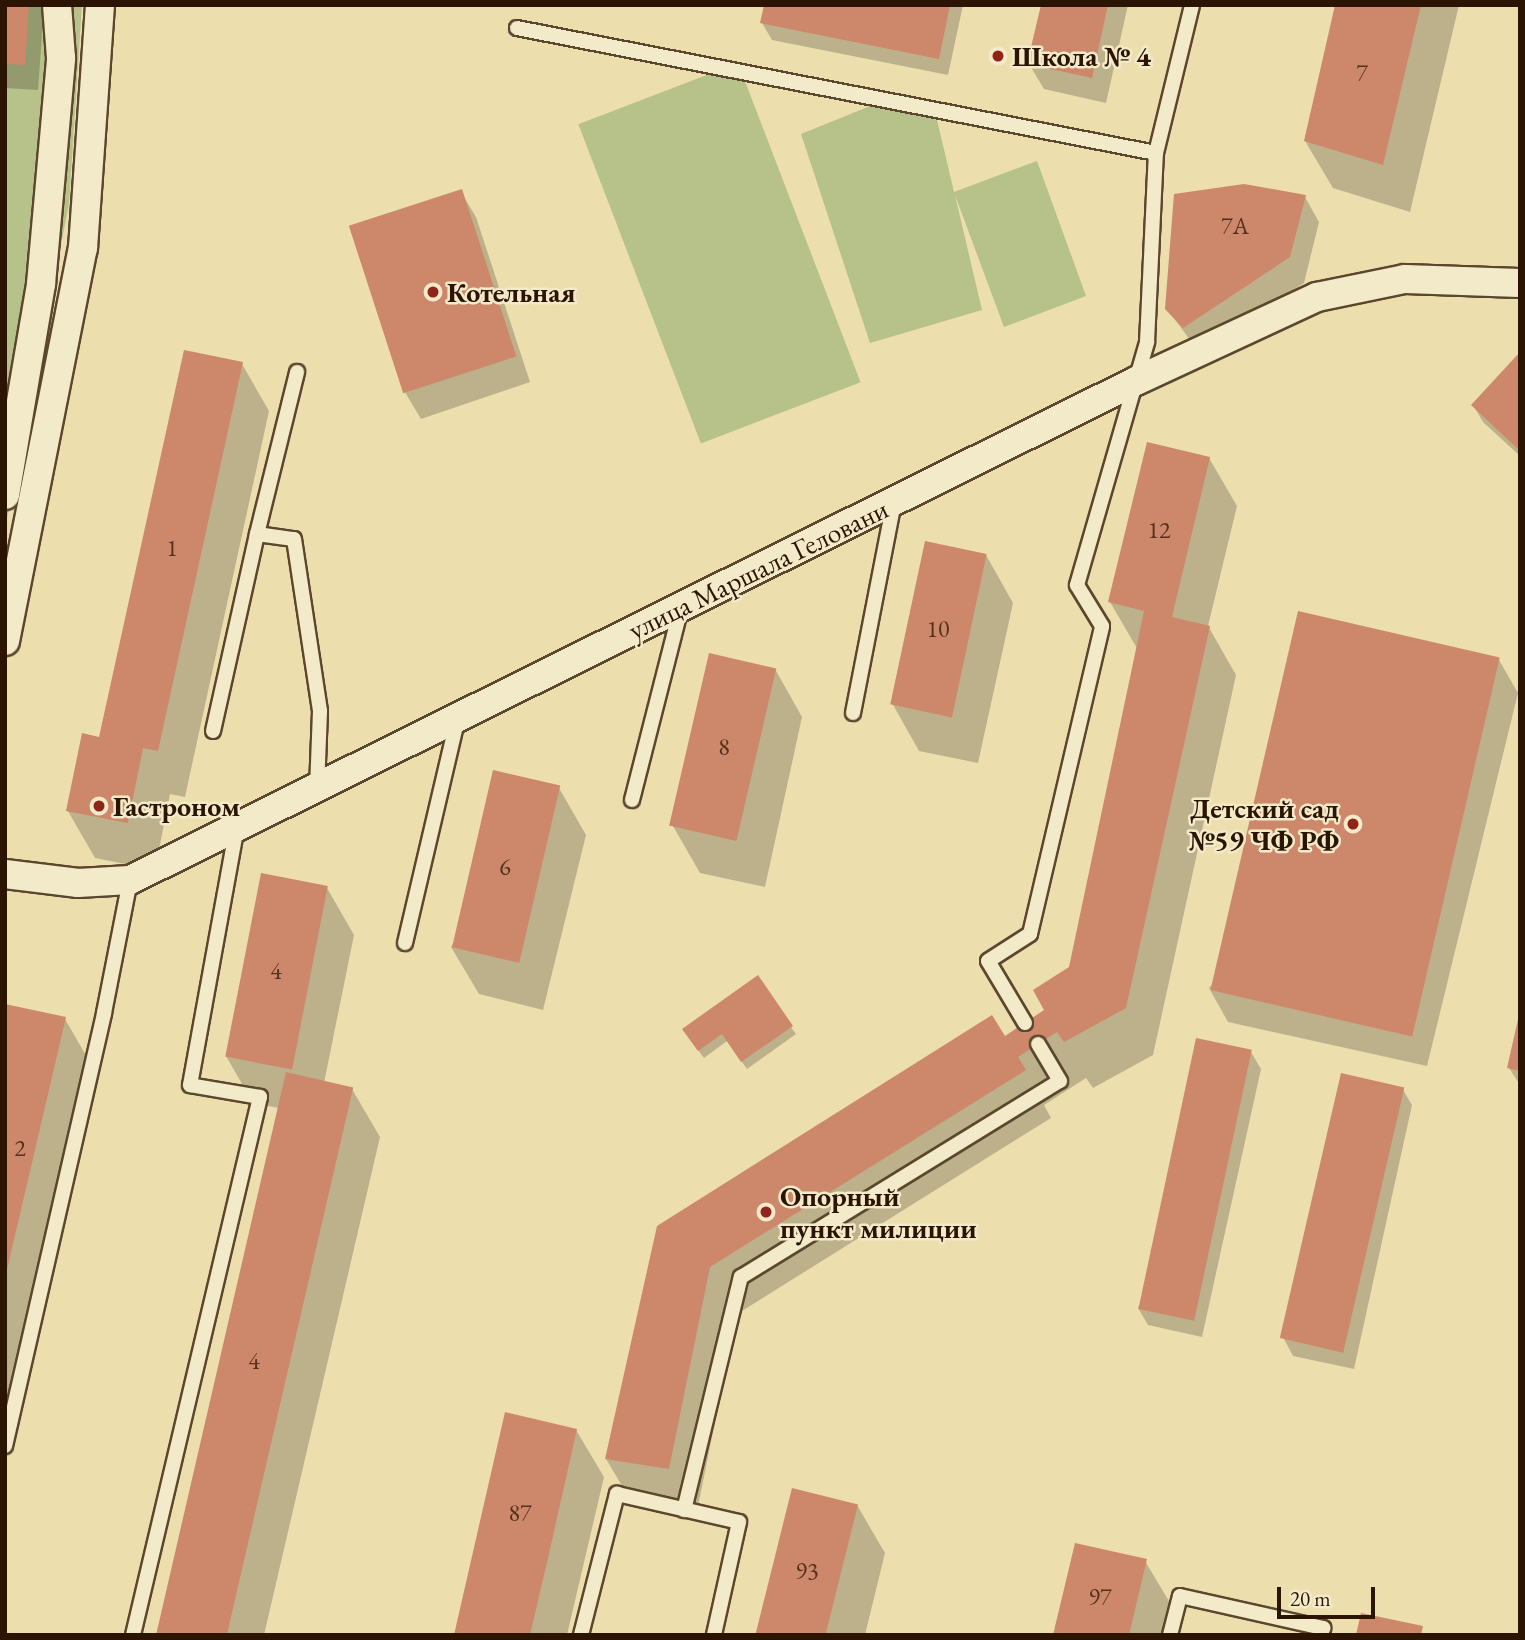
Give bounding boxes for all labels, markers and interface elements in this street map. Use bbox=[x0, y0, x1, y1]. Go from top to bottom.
place label: Школа № 4 bbox=[1012, 39, 1151, 73]
marker: Школа № 4 bbox=[990, 48, 1006, 64]
house number: 7 bbox=[1356, 59, 1368, 87]
house number: 7А bbox=[1221, 212, 1249, 240]
place label: Котельная bbox=[447, 275, 576, 309]
marker: Котельная bbox=[425, 284, 441, 300]
street label: улица Маршала Геловани bbox=[623, 491, 893, 647]
house number: 12 bbox=[1147, 516, 1171, 544]
house number: 1 bbox=[166, 534, 178, 562]
house number: 10 bbox=[926, 615, 950, 643]
house number: 8 bbox=[718, 733, 730, 761]
place label: Гастроном bbox=[113, 789, 240, 823]
place label: Детский сад №59 ЧФ РФ bbox=[1189, 791, 1339, 857]
marker: Гастроном bbox=[91, 798, 107, 814]
marker: Детский сад №59 ЧФ РФ bbox=[1345, 816, 1361, 832]
house number: 6 bbox=[499, 853, 511, 881]
house number: 4 bbox=[270, 957, 282, 985]
house number: 2 bbox=[14, 1134, 26, 1162]
place label: Опорный пункт милиции bbox=[780, 1179, 977, 1245]
marker: Опорный пункт милиции bbox=[758, 1204, 774, 1220]
house number: 4 bbox=[248, 1347, 260, 1375]
house number: 87 bbox=[508, 1499, 532, 1527]
house number: 93 bbox=[795, 1557, 819, 1585]
scale bar bbox=[1280, 1574, 1378, 1618]
house number: 97 bbox=[1088, 1583, 1112, 1611]
text: 20 m bbox=[1290, 1585, 1331, 1612]

